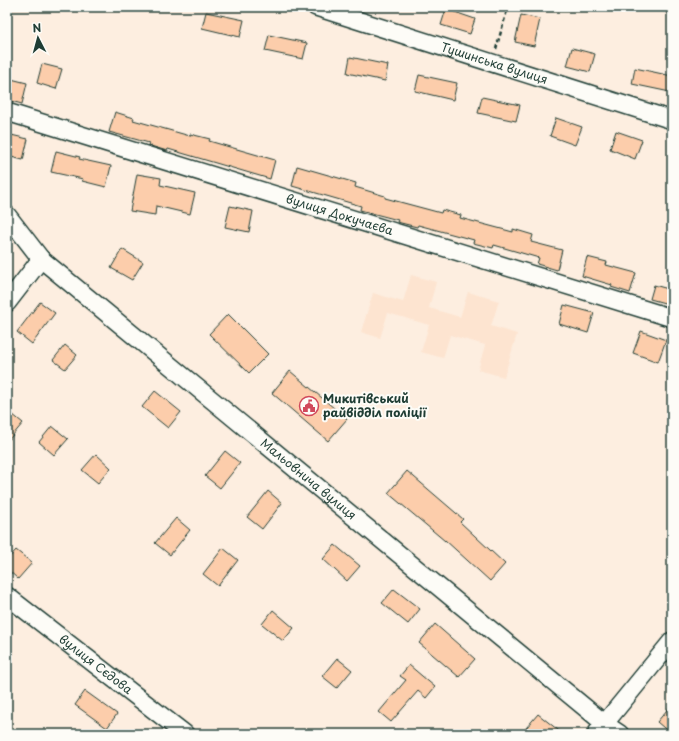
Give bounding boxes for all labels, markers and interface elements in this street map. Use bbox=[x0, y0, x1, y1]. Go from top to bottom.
north arrow bbox=[18, 18, 58, 58]
text: N bbox=[32, 19, 42, 36]
street label: Тушинська вулиця bbox=[439, 37, 550, 88]
street label: вулиця Докучаєва bbox=[284, 189, 396, 239]
place label: Микитівський райвідділ поліції bbox=[323, 389, 428, 421]
public building icon: Микитівський райвідділ поліції bbox=[298, 395, 320, 417]
street label: Мальовнича вулиця bbox=[257, 434, 361, 524]
street label: вулиця Сєдова bbox=[56, 630, 137, 698]

